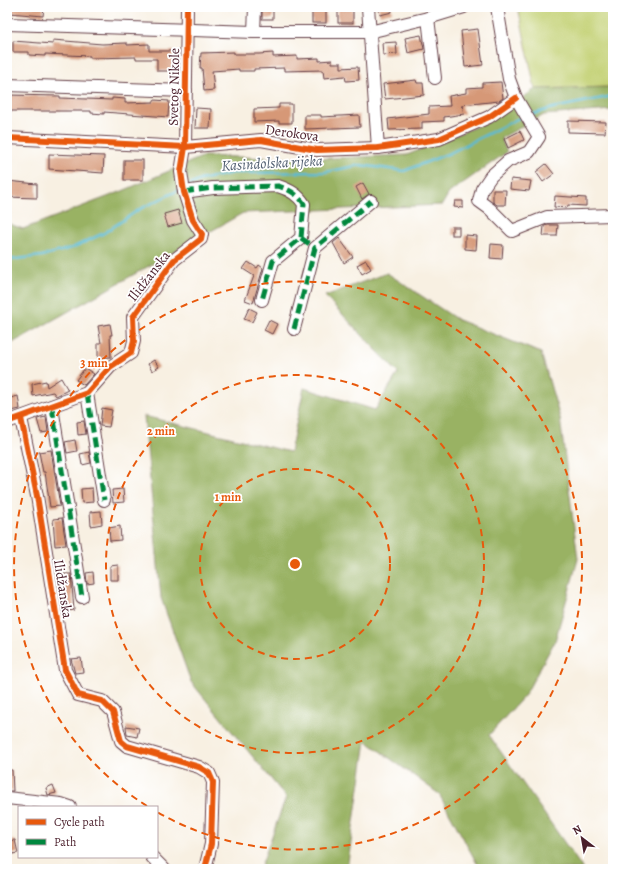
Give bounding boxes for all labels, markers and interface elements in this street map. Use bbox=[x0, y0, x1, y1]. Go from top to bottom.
street label: Svetog Nikole bbox=[164, 48, 184, 126]
street label: Derokova bbox=[264, 120, 321, 146]
water label: Kasindolska rijeka bbox=[221, 150, 323, 176]
street label: Ilidžanska bbox=[123, 246, 175, 305]
text: 3 min bbox=[80, 355, 108, 371]
text: 2 min bbox=[147, 423, 175, 439]
text: 1 min bbox=[215, 489, 242, 505]
centre of rings bbox=[288, 557, 302, 571]
street label: Ilidžanska bbox=[49, 558, 77, 620]
legend bbox=[18, 806, 158, 858]
text: Cycle path bbox=[54, 814, 105, 830]
north arrow bbox=[562, 818, 602, 858]
text: N bbox=[570, 821, 584, 838]
text: Path bbox=[54, 834, 77, 850]

